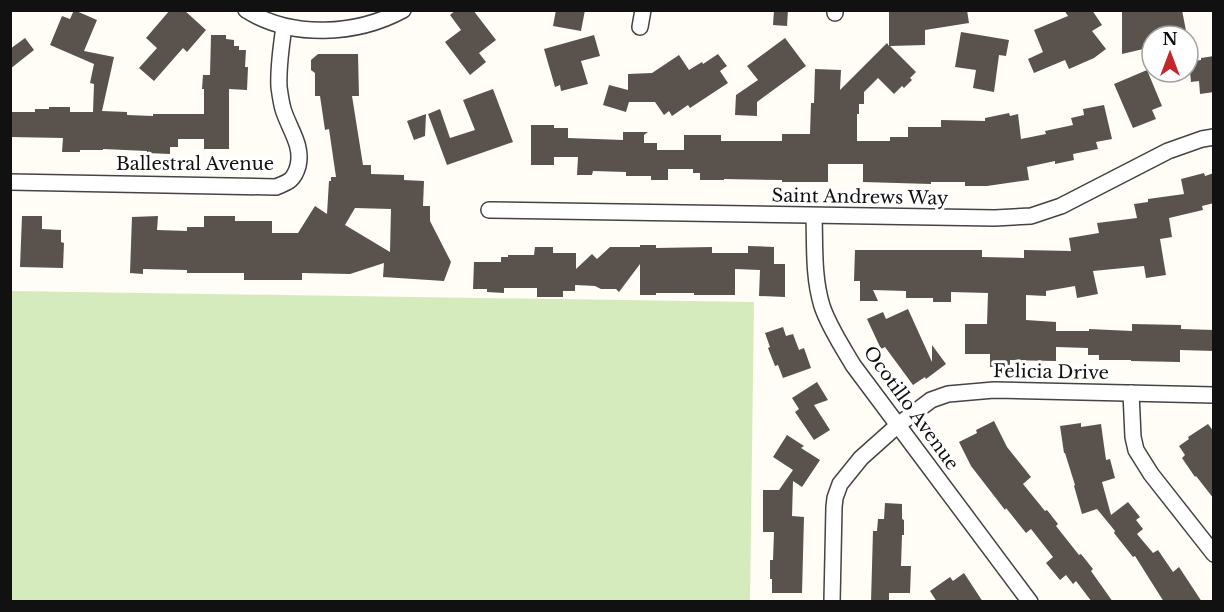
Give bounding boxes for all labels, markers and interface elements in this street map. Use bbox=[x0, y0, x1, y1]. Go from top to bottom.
north arrow bbox=[1140, 24, 1200, 84]
text: N bbox=[1162, 29, 1178, 49]
street label: Ballestral Avenue bbox=[116, 153, 274, 175]
street label: Saint Andrews Way bbox=[771, 184, 949, 210]
street label: Ocotillo Avenue bbox=[859, 342, 963, 474]
street label: Felicia Drive bbox=[993, 360, 1109, 384]

